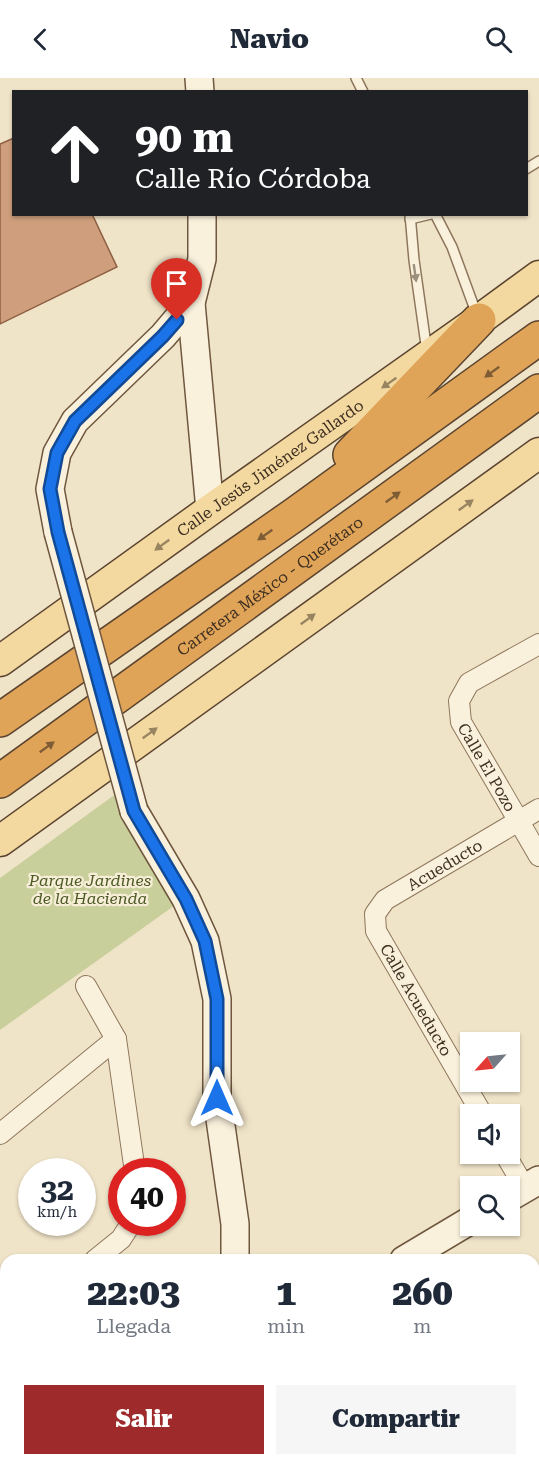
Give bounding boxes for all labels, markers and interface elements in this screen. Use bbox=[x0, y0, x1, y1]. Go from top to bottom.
icon: back bbox=[24, 23, 57, 56]
text: Navio bbox=[230, 23, 309, 55]
icon: search bbox=[482, 23, 515, 56]
text: 90 m bbox=[135, 113, 233, 162]
icon: ahead bbox=[36, 114, 114, 192]
text: Calle Río Córdoba bbox=[135, 163, 371, 195]
pin bbox=[151, 258, 202, 320]
one-way arrow bbox=[411, 263, 420, 282]
icon: arrive bbox=[160, 267, 193, 300]
one-way arrow bbox=[484, 366, 500, 378]
one-way arrow bbox=[381, 377, 397, 388]
street label: Calle Jesús Jiménez Gallardo bbox=[173, 395, 367, 540]
one-way arrow bbox=[384, 491, 400, 503]
one-way arrow bbox=[458, 499, 474, 511]
street label: Carretera México - Querétaro bbox=[173, 512, 367, 660]
one-way arrow bbox=[257, 529, 273, 540]
one-way arrow bbox=[154, 539, 170, 551]
one-way arrow bbox=[300, 613, 316, 625]
street label: Calle El Pozo bbox=[454, 719, 521, 815]
one-way arrow bbox=[141, 727, 157, 739]
one-way arrow bbox=[40, 741, 55, 753]
street label: Acueducto bbox=[404, 835, 486, 894]
park label: Parque Jardines de la Hacienda bbox=[28, 871, 151, 908]
street label: Calle Acueducto bbox=[376, 940, 456, 1060]
north arrow bbox=[460, 1032, 520, 1092]
map controls bbox=[460, 1032, 520, 1236]
position arrow bbox=[185, 1066, 249, 1130]
button: sound bbox=[460, 1104, 520, 1164]
speed limit sign: 40 bbox=[108, 1158, 186, 1236]
text: 32 bbox=[40, 1172, 74, 1207]
button: search bbox=[460, 1176, 520, 1236]
text: km/h bbox=[37, 1203, 77, 1221]
text: 22:03 bbox=[87, 1272, 180, 1314]
text: 1 bbox=[276, 1272, 296, 1314]
text: 260 bbox=[392, 1272, 453, 1314]
text: Llegada bbox=[96, 1314, 171, 1338]
text: min bbox=[267, 1314, 305, 1338]
text: m bbox=[413, 1314, 432, 1338]
button: Salir bbox=[24, 1385, 264, 1454]
button: Compartir bbox=[276, 1385, 516, 1454]

